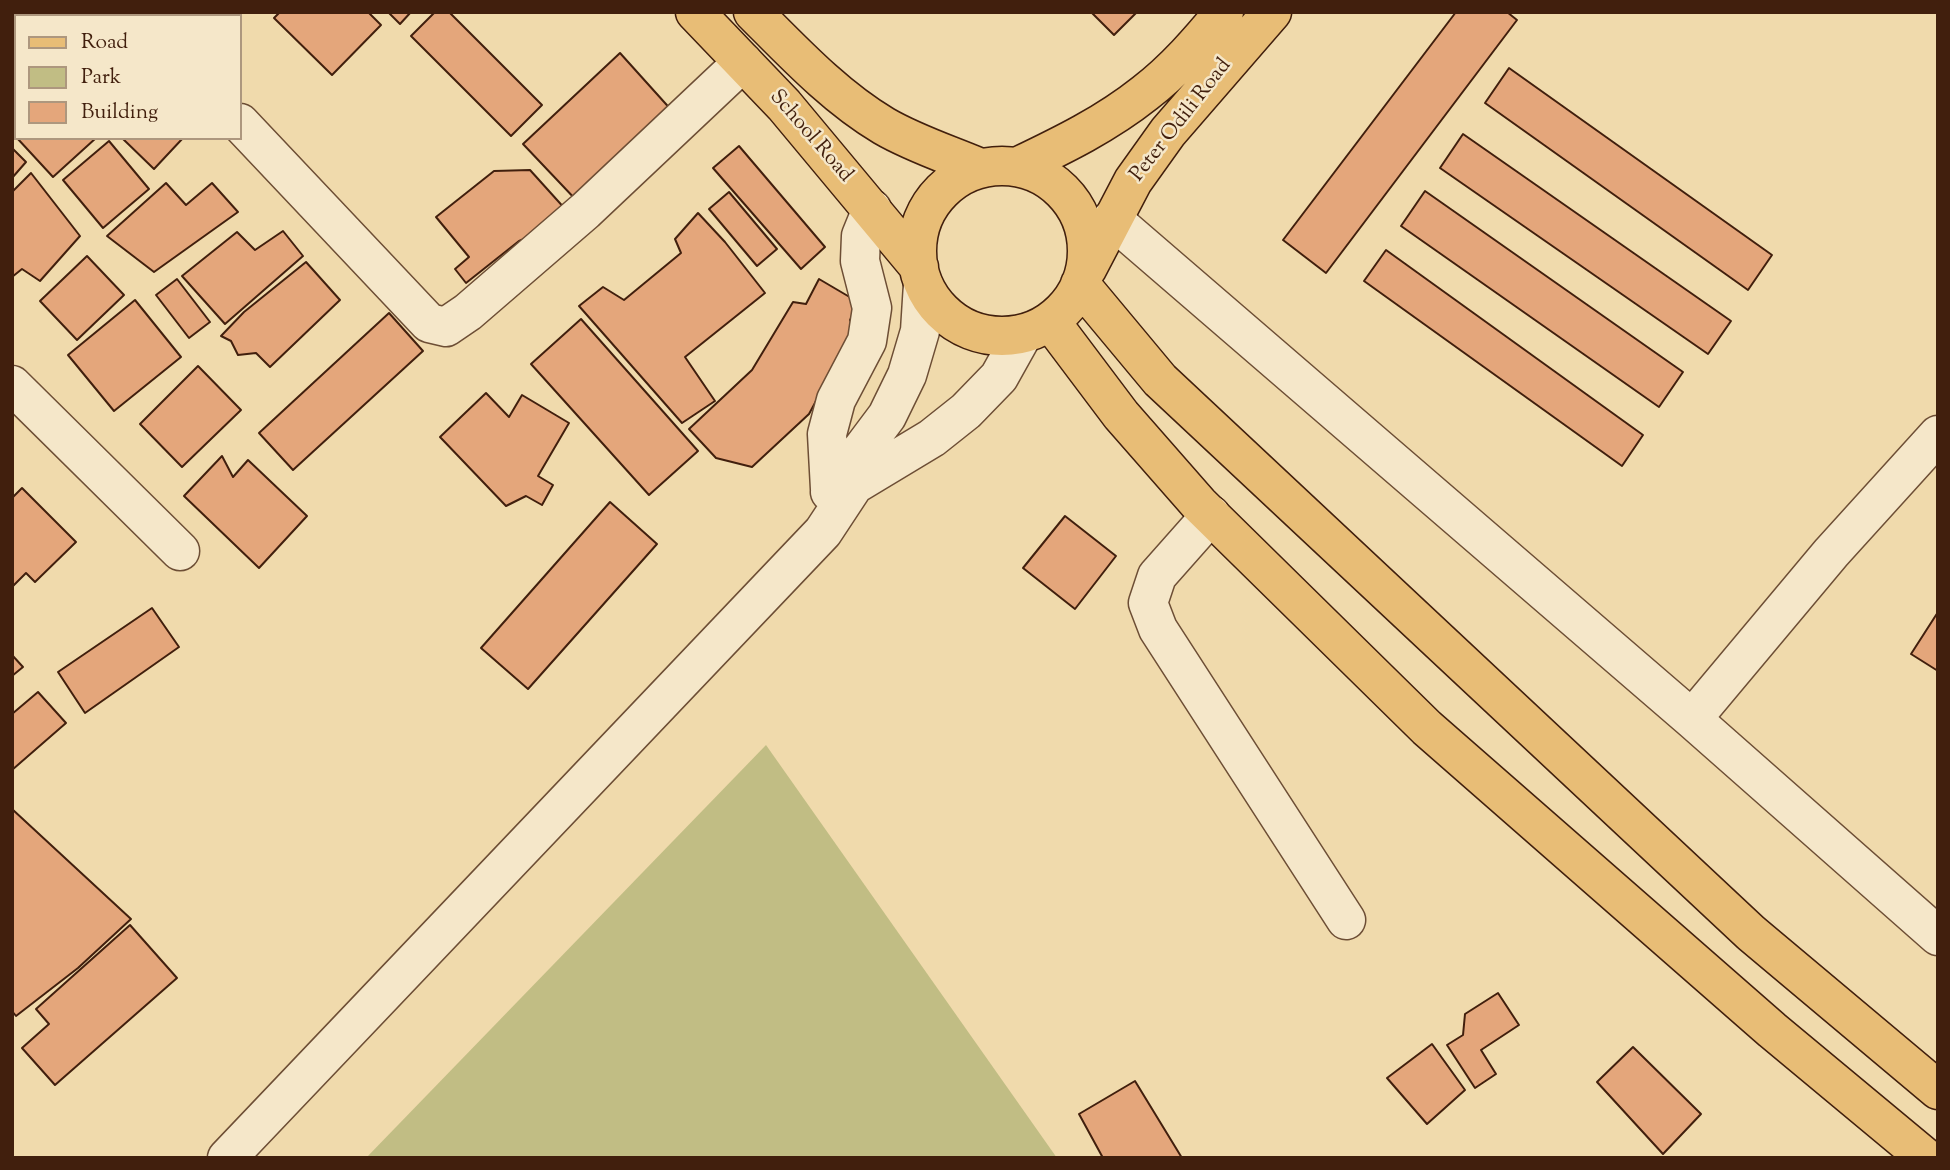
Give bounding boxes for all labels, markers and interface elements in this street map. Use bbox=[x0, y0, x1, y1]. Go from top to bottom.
legend bbox=[14, 14, 242, 140]
text: Road bbox=[81, 28, 128, 58]
street label: Peter Odili Road bbox=[1126, 54, 1238, 188]
text: Park bbox=[81, 63, 121, 93]
street label: School Road bbox=[763, 86, 857, 188]
text: Building bbox=[81, 98, 158, 128]

